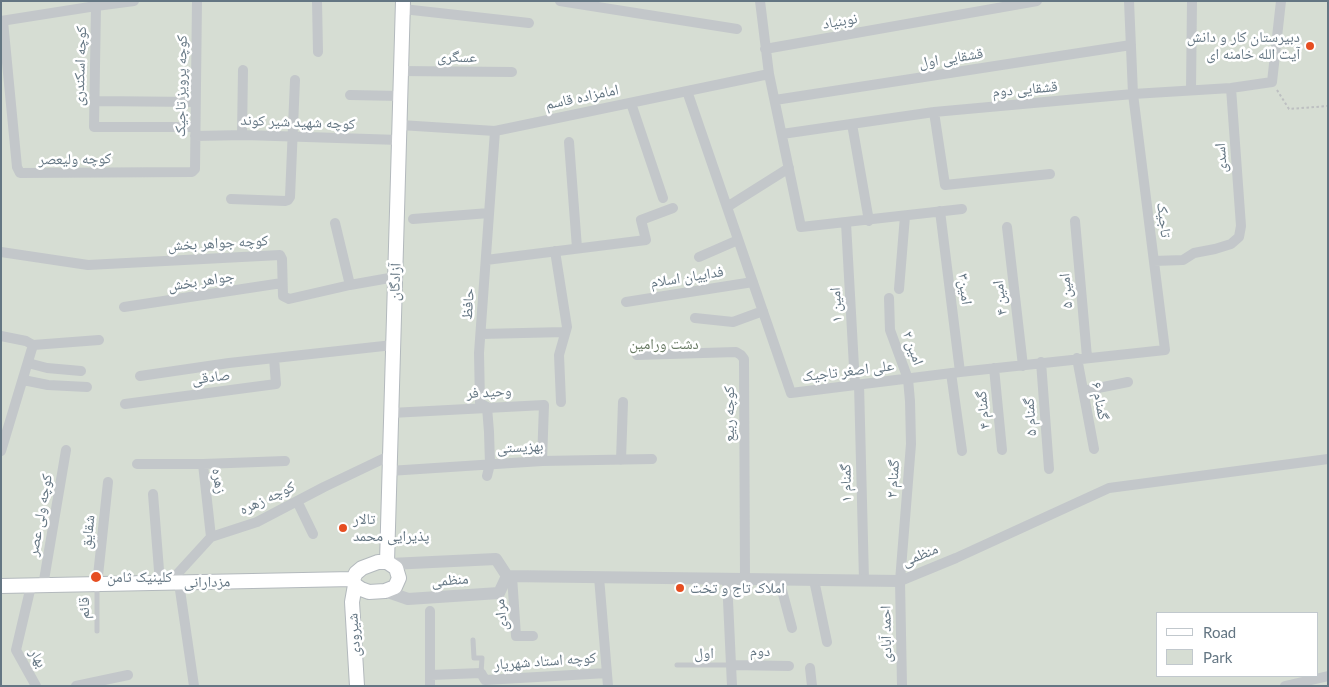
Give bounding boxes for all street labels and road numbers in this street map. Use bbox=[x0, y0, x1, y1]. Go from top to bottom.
street label: نوبنیاد bbox=[821, 9, 859, 33]
street label: کوچه اسکندری bbox=[70, 26, 90, 106]
street label: کوچه پرویز تاجیک bbox=[171, 35, 191, 137]
street label: قشقایی اول bbox=[918, 44, 984, 72]
street label: عسگری bbox=[437, 48, 477, 66]
street label: قشقایی دوم bbox=[991, 77, 1059, 101]
street label: امامزاده قاسم bbox=[544, 80, 620, 114]
street label: کوچه شهید شیر کوند bbox=[240, 111, 356, 133]
street label: اسدی bbox=[1211, 142, 1231, 174]
street label: کوچه ولیعصر bbox=[38, 149, 112, 169]
street label: تاجیک bbox=[1153, 201, 1175, 239]
street label: کوچه جواهر بخش bbox=[167, 231, 269, 255]
street label: فداییان اسلام bbox=[649, 262, 725, 292]
street label: آزادگان bbox=[385, 263, 405, 301]
street label: جواهر بخش bbox=[166, 267, 236, 295]
street label: امین۳ bbox=[954, 272, 976, 306]
street label: امین ۵ bbox=[1056, 273, 1076, 309]
street label: امین ۴ bbox=[989, 279, 1011, 317]
street label: امین ۱ bbox=[826, 287, 846, 323]
street label: حافظ bbox=[458, 288, 478, 320]
street label: امین ۲ bbox=[899, 328, 927, 368]
street label: علی اصغر تاجیک bbox=[801, 356, 895, 386]
street label: صادقی bbox=[191, 366, 231, 388]
street label: گمنام ۶ bbox=[1087, 380, 1113, 422]
street label: وحید فر bbox=[466, 382, 512, 402]
street label: کوچه ربیع bbox=[720, 386, 738, 442]
street label: گمنام ۴ bbox=[972, 390, 994, 430]
street label: گمنام ۵ bbox=[1020, 397, 1040, 437]
street label: بهزیستی bbox=[496, 437, 544, 457]
street label: گمنام ۲ bbox=[883, 459, 903, 499]
street label: گمنام ۱ bbox=[837, 464, 855, 502]
street label: زهره bbox=[208, 467, 230, 495]
street label: کوچه ولی عصر bbox=[24, 473, 56, 557]
street label: کوچه زهره bbox=[236, 477, 298, 519]
street label: شقایق bbox=[77, 514, 99, 550]
street label: منظمی bbox=[899, 540, 941, 570]
street label: منظمی bbox=[431, 570, 469, 590]
street label: مزدارانی bbox=[184, 573, 230, 591]
street label: قائم bbox=[75, 597, 93, 619]
street label: مرادی bbox=[490, 598, 512, 632]
street label: احمد آبادی bbox=[877, 605, 895, 663]
street label: شیرودی bbox=[343, 613, 365, 657]
street label: دوم bbox=[750, 642, 770, 660]
street label: اول bbox=[694, 644, 714, 662]
street label: بهار bbox=[25, 645, 51, 671]
street label: کوچه استاد شهریار bbox=[493, 648, 597, 674]

